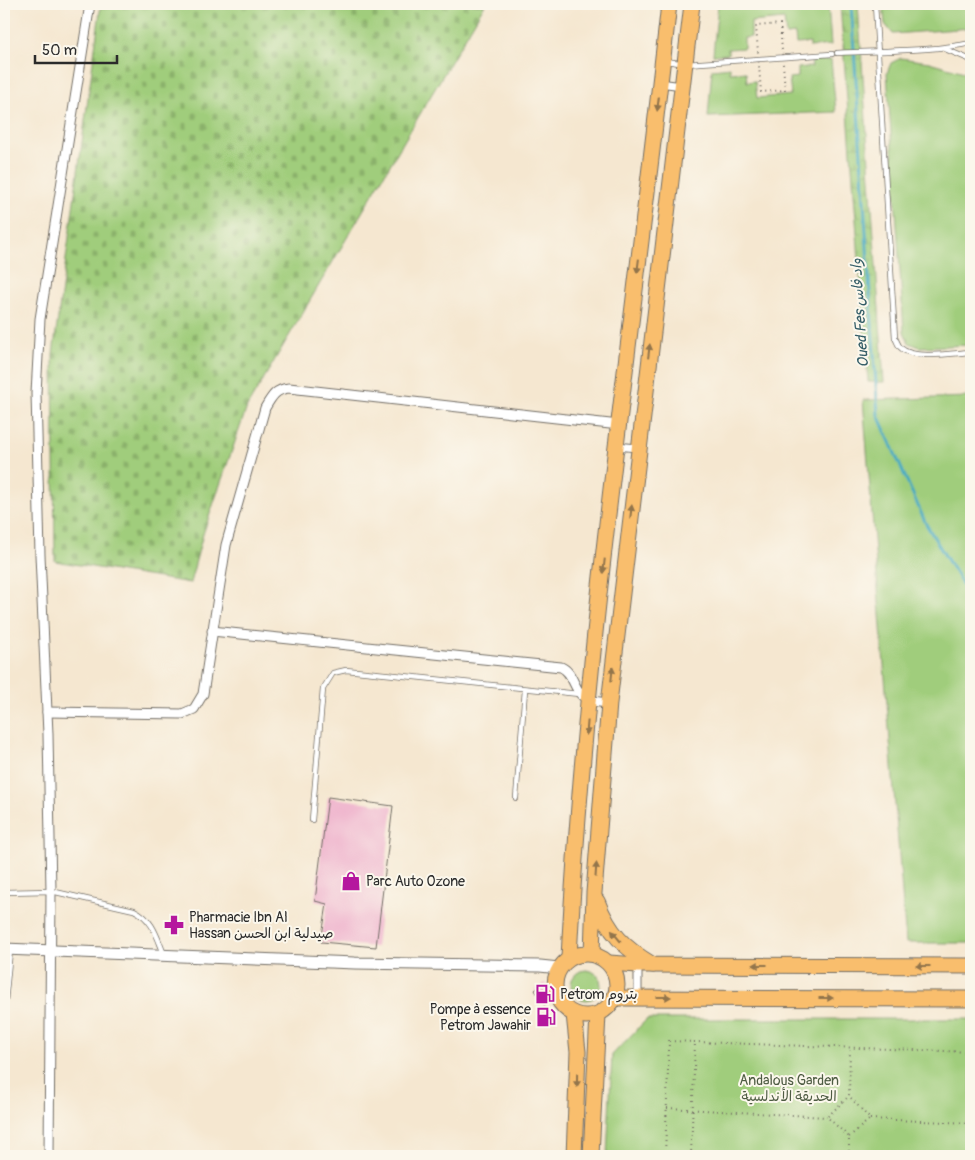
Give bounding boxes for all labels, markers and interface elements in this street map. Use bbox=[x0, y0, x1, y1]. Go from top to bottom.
scale bar bbox=[35, 32, 118, 64]
text: 50 m bbox=[42, 41, 77, 60]
one-way arrow bbox=[654, 97, 662, 113]
one-way arrow bbox=[634, 258, 642, 274]
water label: Oued Fes واد فاس bbox=[847, 258, 873, 368]
one-way arrow bbox=[646, 342, 654, 358]
one-way arrow bbox=[627, 504, 635, 520]
one-way arrow bbox=[600, 559, 608, 575]
one-way arrow bbox=[608, 665, 616, 681]
one-way arrow bbox=[582, 720, 590, 736]
one-way arrow bbox=[592, 862, 600, 878]
shop icon: Parc Auto Ozone bbox=[340, 870, 362, 892]
place label: Parc Auto Ozone bbox=[366, 873, 465, 890]
place label: Pharmacie Ibn Al Hassan صيدلية ابن الحسن bbox=[189, 909, 334, 942]
pharmacy icon: Pharmacie Ibn Al Hassan صيدلية ابن الحسن bbox=[163, 914, 185, 936]
one-way arrow bbox=[610, 930, 621, 943]
one-way arrow bbox=[752, 961, 768, 969]
one-way arrow bbox=[914, 962, 930, 970]
fuel station icon: Petrom بتروم bbox=[534, 983, 556, 1005]
place label: Petrom بتروم bbox=[560, 986, 638, 1005]
one-way arrow bbox=[656, 993, 672, 1001]
one-way arrow bbox=[818, 994, 834, 1002]
place label: Pompe à essence Petrom Jawahir bbox=[430, 1001, 531, 1034]
fuel station icon: Pompe à essence Petrom Jawahir bbox=[535, 1006, 557, 1028]
park label: Andalous Garden الحديقة الأندلسية bbox=[739, 1072, 839, 1105]
one-way arrow bbox=[573, 1073, 581, 1089]

